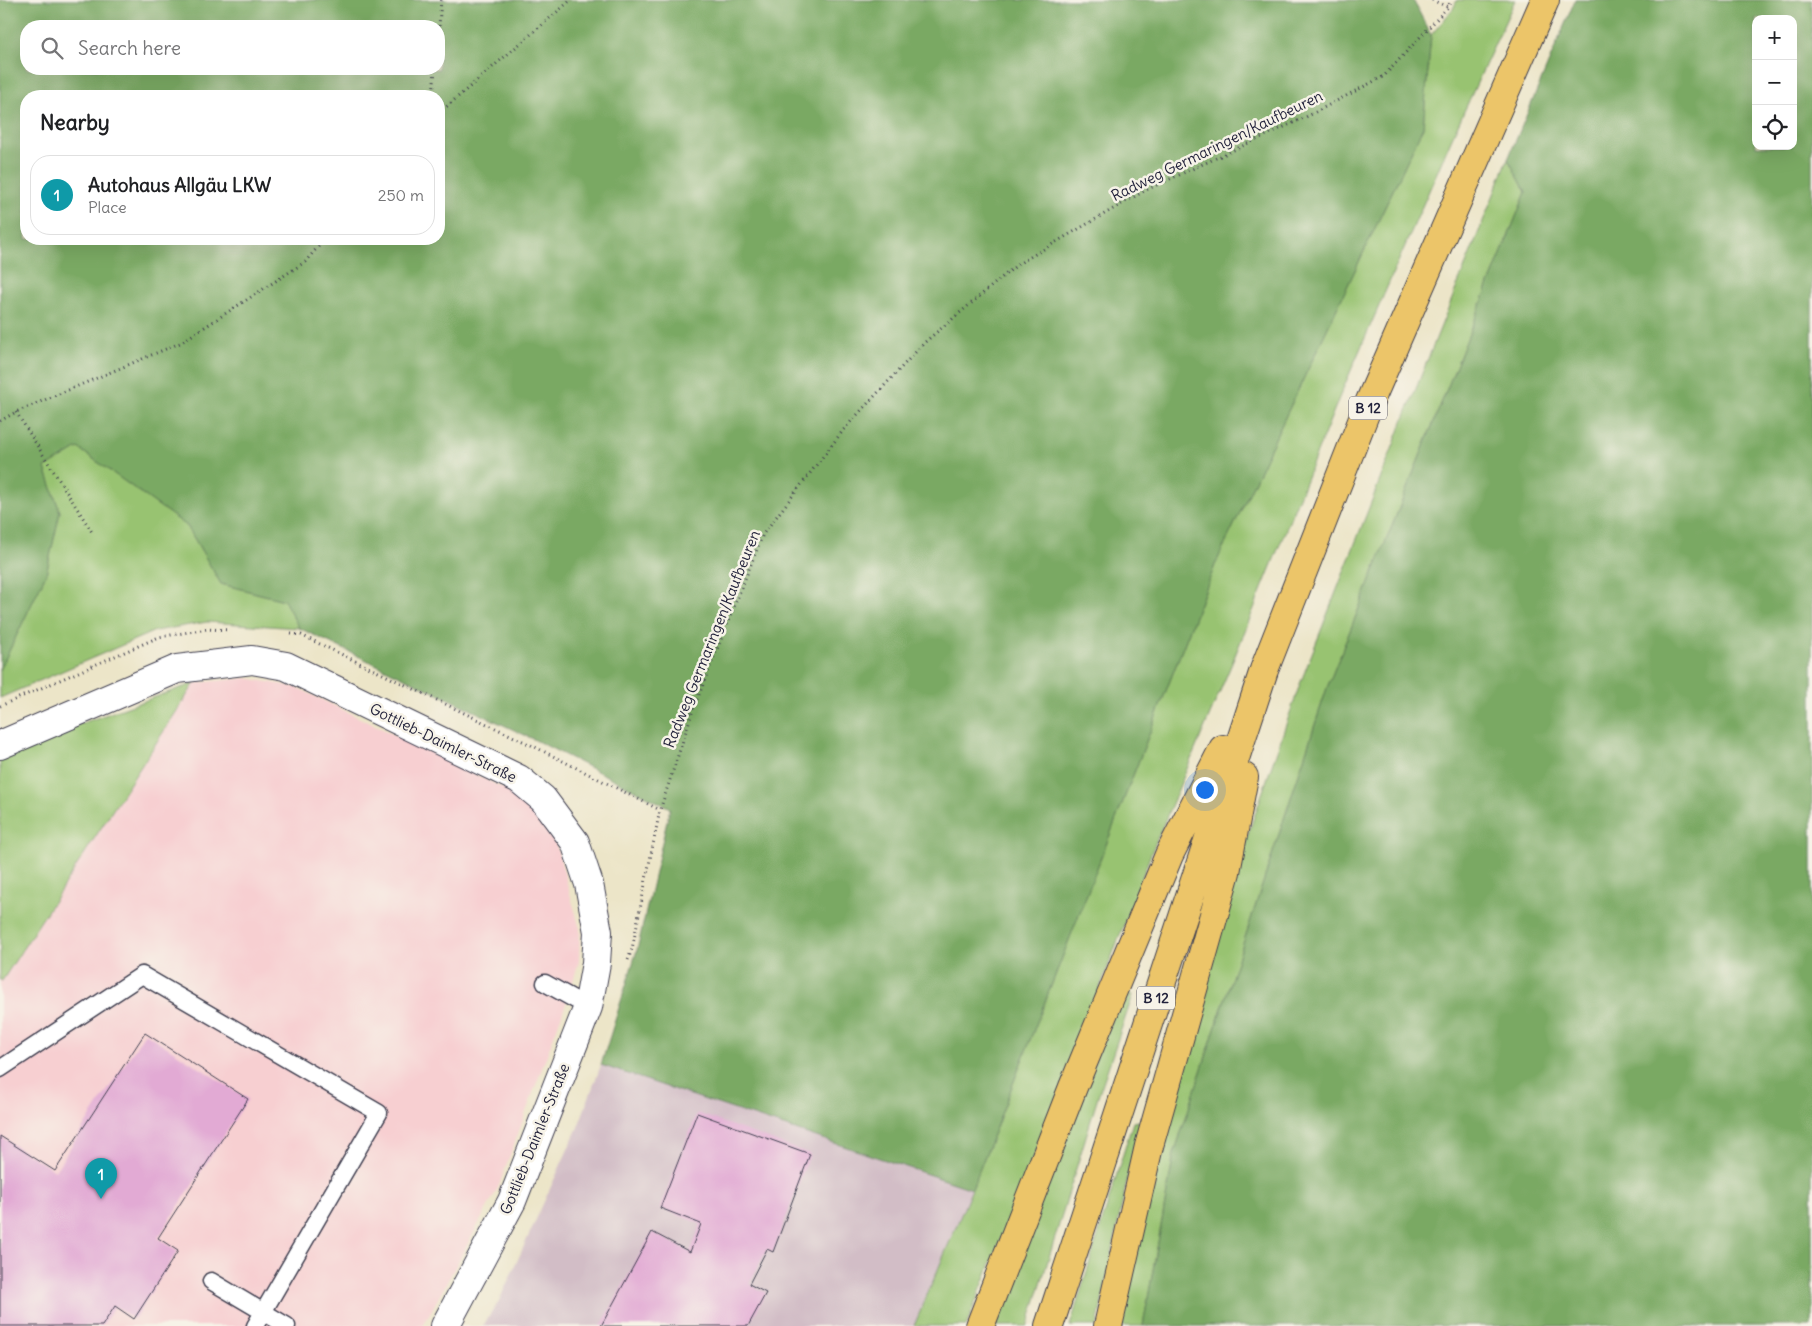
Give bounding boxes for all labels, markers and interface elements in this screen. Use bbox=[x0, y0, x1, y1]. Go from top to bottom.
map controls bbox=[1752, 15, 1797, 150]
button: + bbox=[1752, 15, 1797, 60]
search box bbox=[20, 20, 445, 75]
icon: search bbox=[38, 34, 66, 62]
text: Search here bbox=[78, 36, 181, 60]
button: − bbox=[1752, 60, 1797, 105]
street label: Radweg Germaringen/Kaufbeuren bbox=[1108, 86, 1326, 205]
button: locate bbox=[1752, 105, 1797, 150]
text: Nearby bbox=[40, 109, 110, 136]
text: Autohaus Allgäu LKW bbox=[88, 173, 271, 197]
text: 1 bbox=[54, 185, 60, 205]
text: 250 m bbox=[378, 185, 424, 205]
text: Place bbox=[88, 197, 127, 217]
road number: B 12 bbox=[1349, 396, 1387, 419]
street label: Radweg Germaringen/Kaufbeuren bbox=[659, 527, 764, 750]
street label: Gottlieb-Daimler-Straße bbox=[367, 699, 520, 786]
your location bbox=[1192, 777, 1218, 803]
road number: B 12 bbox=[1137, 986, 1175, 1010]
street label: Gottlieb-Daimler-Straße bbox=[496, 1061, 574, 1217]
pin: 1 bbox=[85, 1158, 117, 1199]

